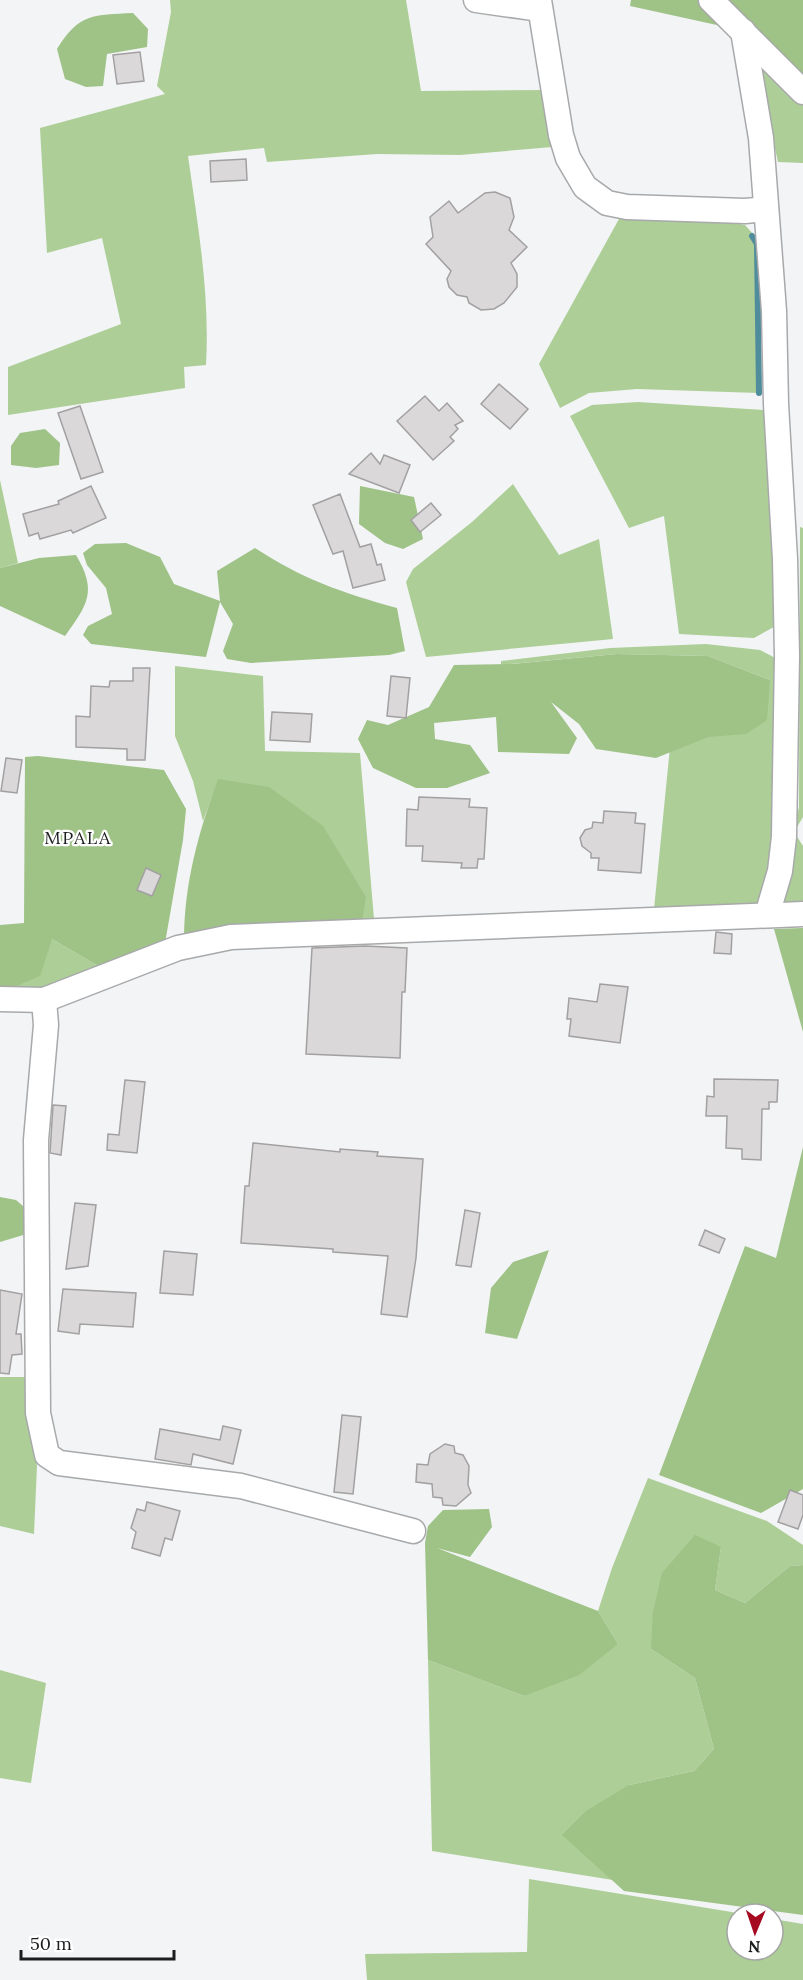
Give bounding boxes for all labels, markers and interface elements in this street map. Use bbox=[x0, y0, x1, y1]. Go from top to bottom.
district label: MPALA bbox=[44, 826, 112, 849]
north arrow bbox=[725, 1902, 785, 1962]
scale bar bbox=[21, 1923, 174, 1961]
text: 50 m bbox=[30, 1932, 72, 1955]
text: N bbox=[748, 1937, 761, 1957]

